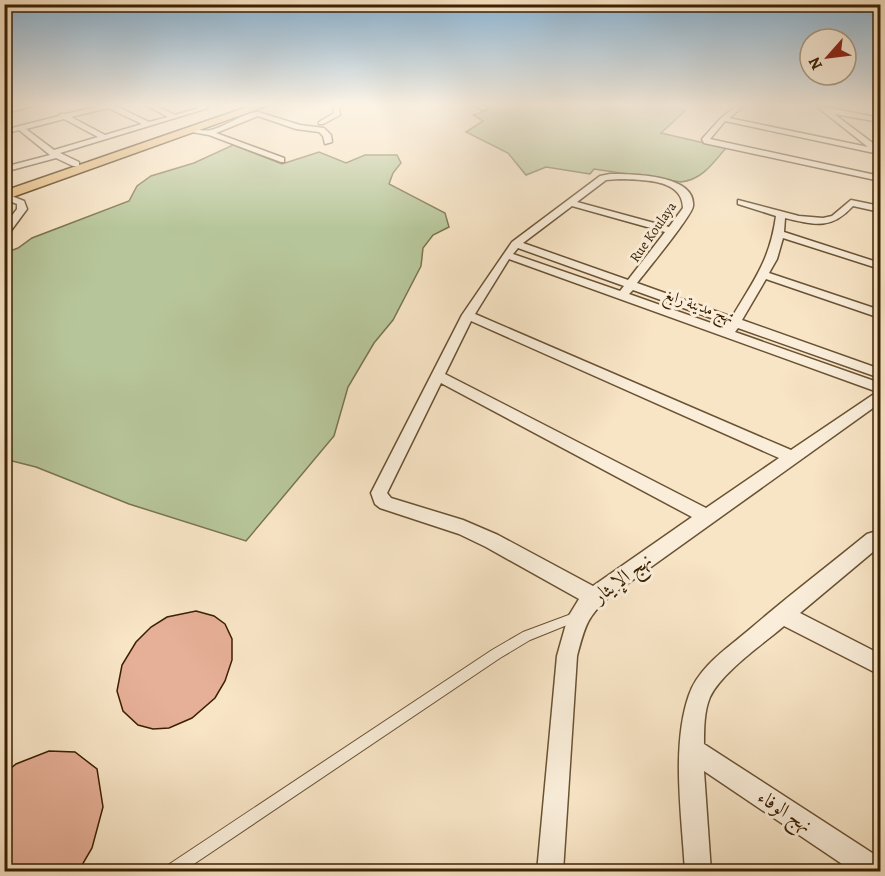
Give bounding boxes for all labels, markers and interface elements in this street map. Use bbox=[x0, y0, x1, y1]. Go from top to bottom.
north arrow bbox=[798, 27, 858, 87]
text: N bbox=[803, 53, 828, 74]
street label: Rue Koulaya bbox=[625, 198, 681, 266]
street label: نهج مدينة رابغ bbox=[660, 283, 737, 333]
street label: نهج الإيثار bbox=[585, 547, 660, 614]
street label: نهج الوفاء bbox=[750, 783, 818, 842]

